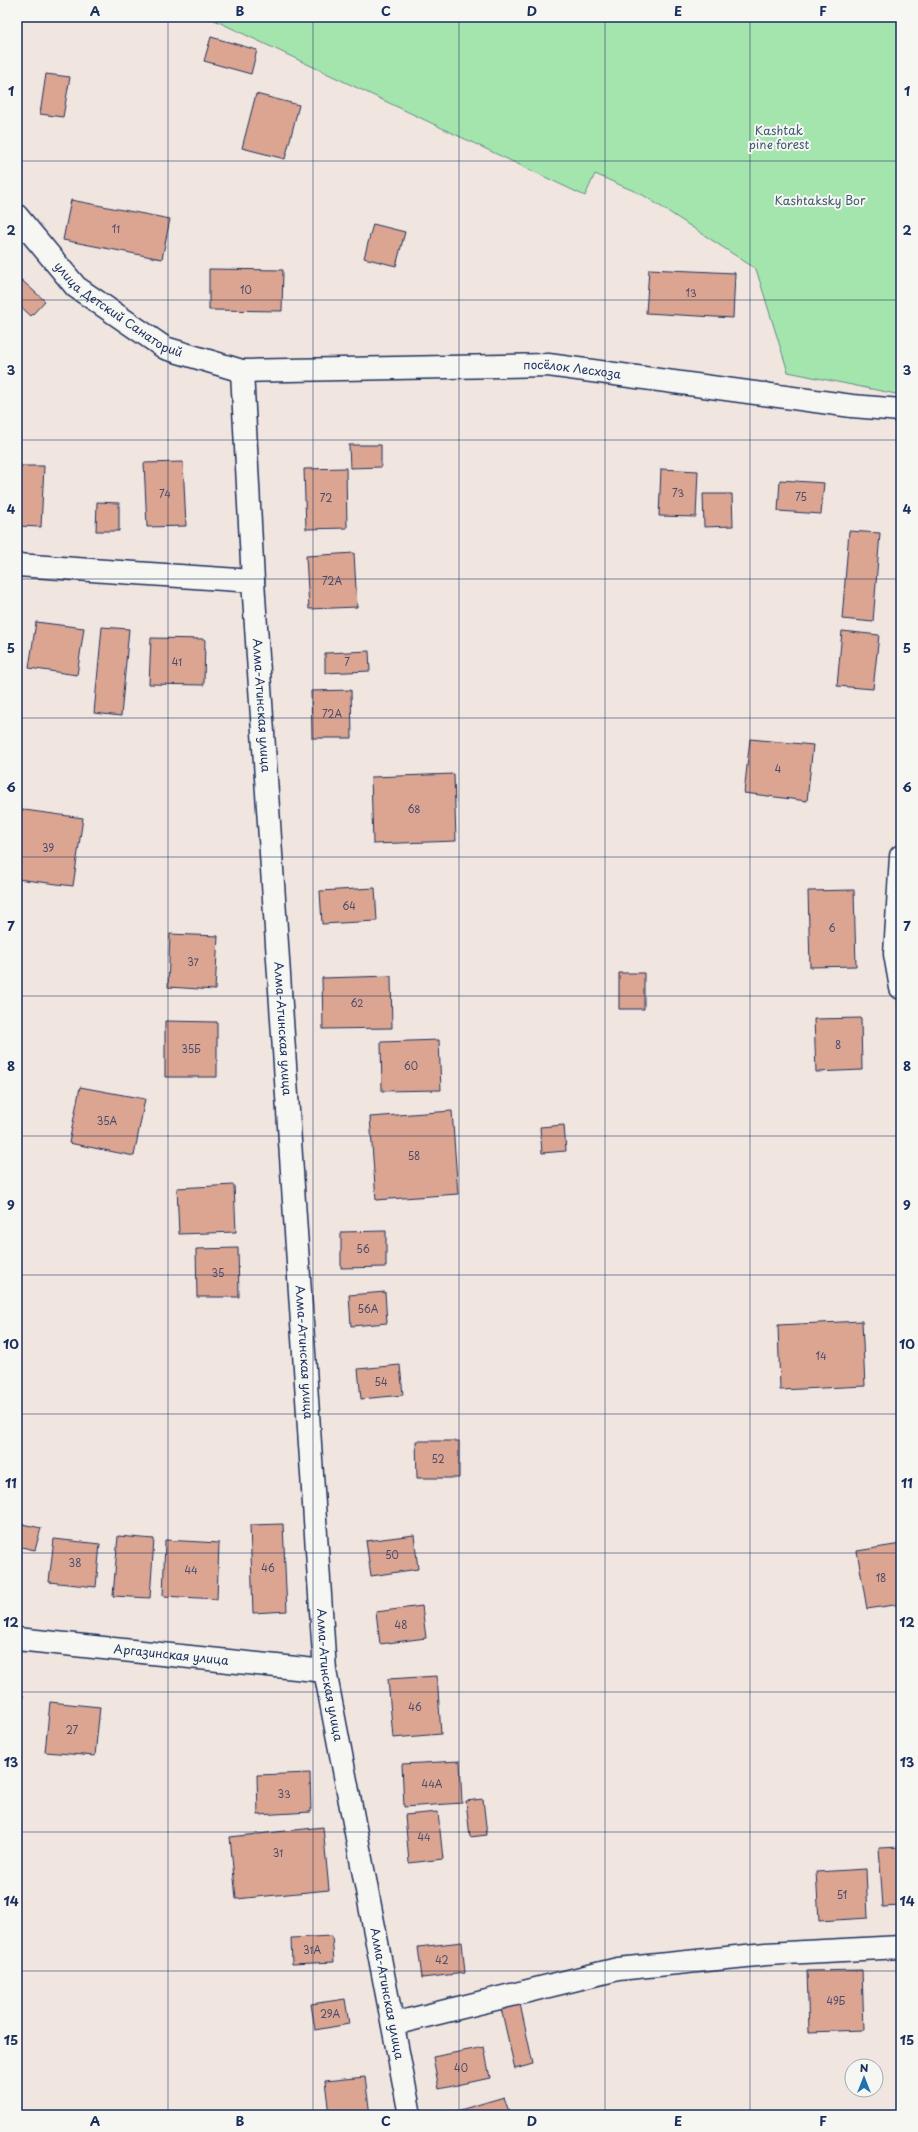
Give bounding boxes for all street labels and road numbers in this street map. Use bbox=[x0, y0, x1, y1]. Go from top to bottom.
street label: улица Детский Санаторий bbox=[50, 257, 185, 361]
street label: посёлок Лесхоза bbox=[523, 355, 623, 383]
street label: Алма-Атинская улица bbox=[249, 638, 276, 773]
street label: Алма-Атинская улица bbox=[270, 961, 297, 1097]
street label: Алма-Атинская улица bbox=[292, 1284, 318, 1420]
street label: Алма-Атинская улица bbox=[313, 1608, 348, 1743]
street label: Аргазинская улица bbox=[113, 1639, 230, 1669]
street label: Алма-Атинская улица bbox=[366, 1926, 409, 2061]

